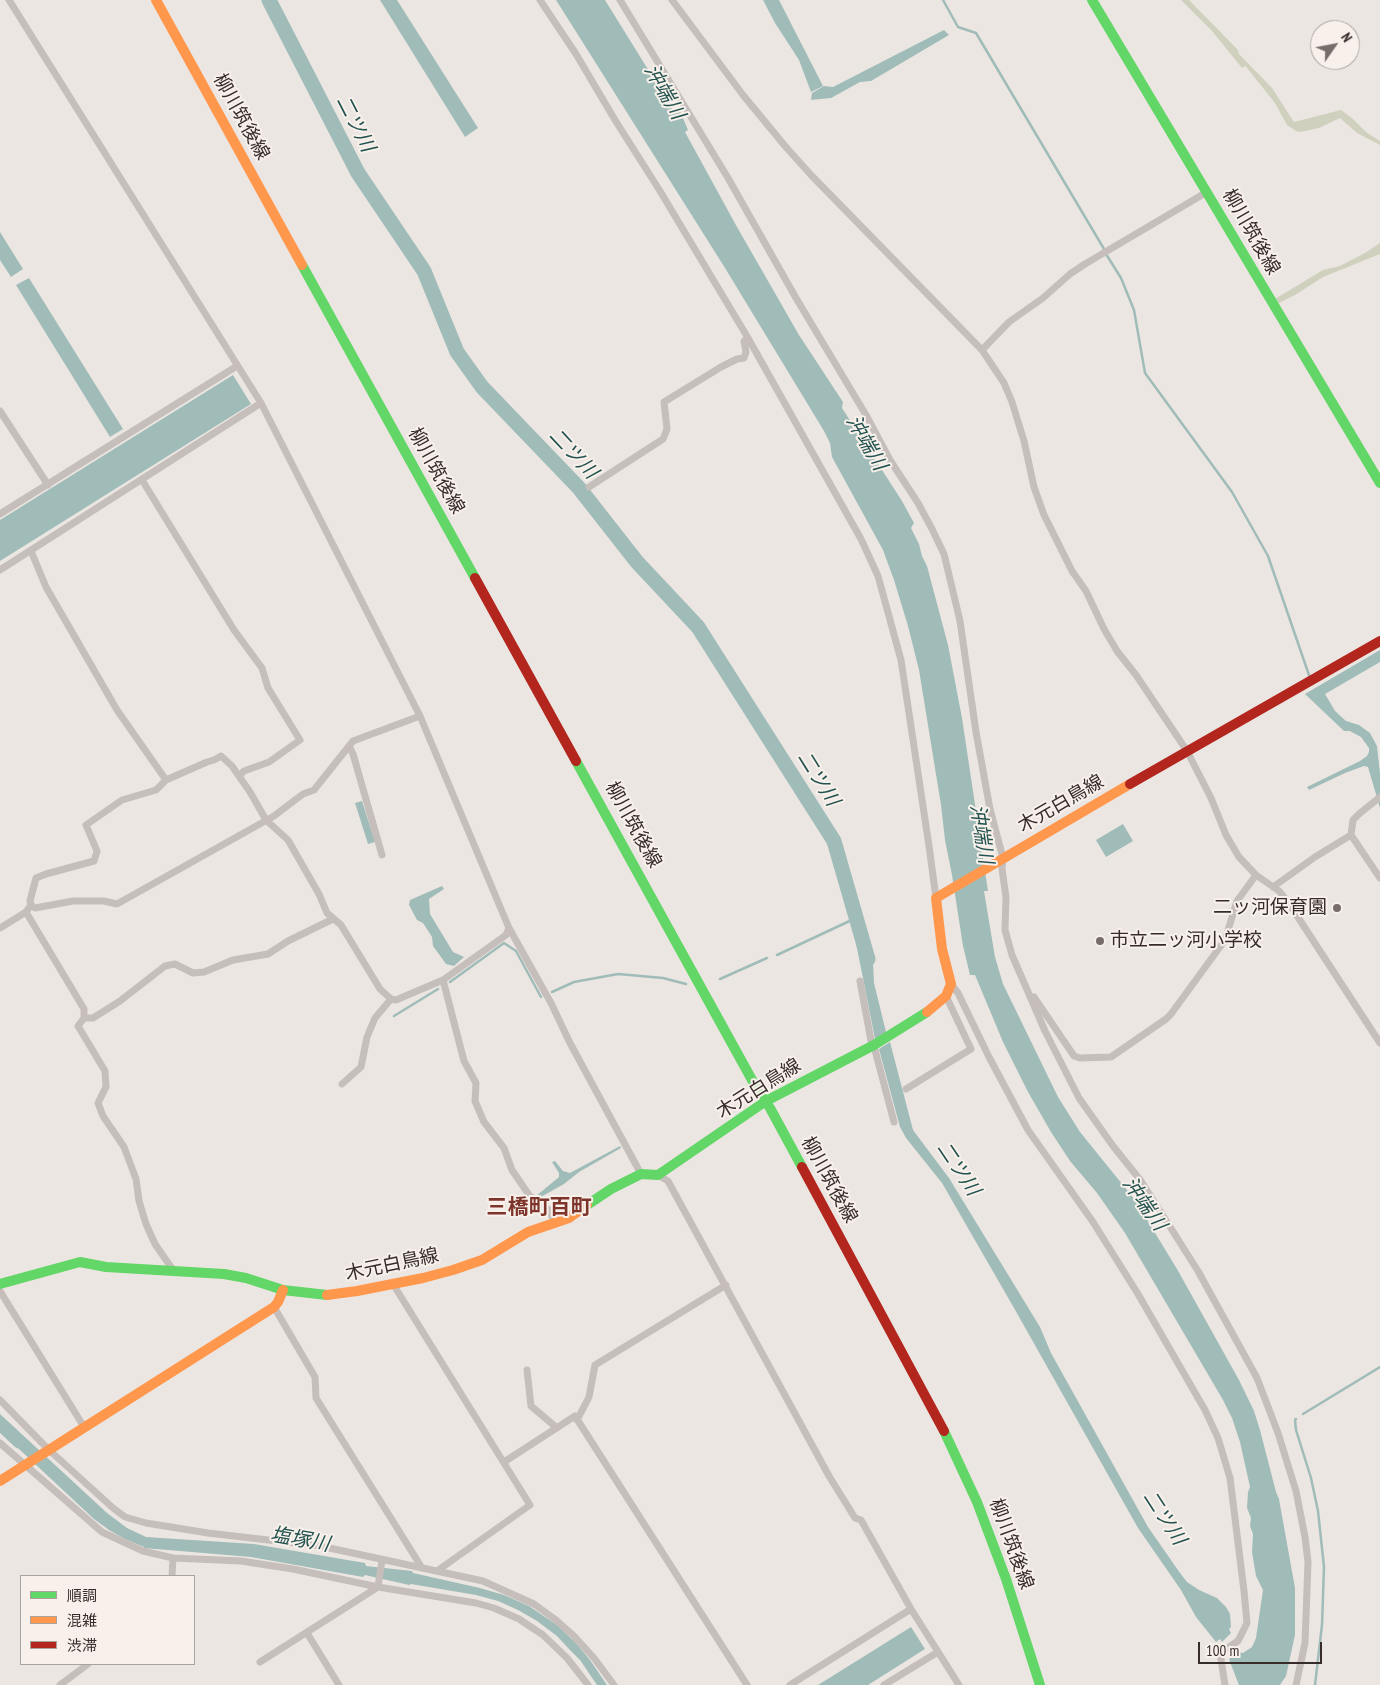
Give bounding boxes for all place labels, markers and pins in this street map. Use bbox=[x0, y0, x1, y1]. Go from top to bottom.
place label: 二ッ河保育園 bbox=[1213, 897, 1327, 919]
marker: 二ッ河保育園 bbox=[1331, 902, 1343, 914]
place label: 市立二ッ河小学校 bbox=[1110, 930, 1262, 952]
marker: 市立二ッ河小学校 bbox=[1094, 935, 1106, 947]

